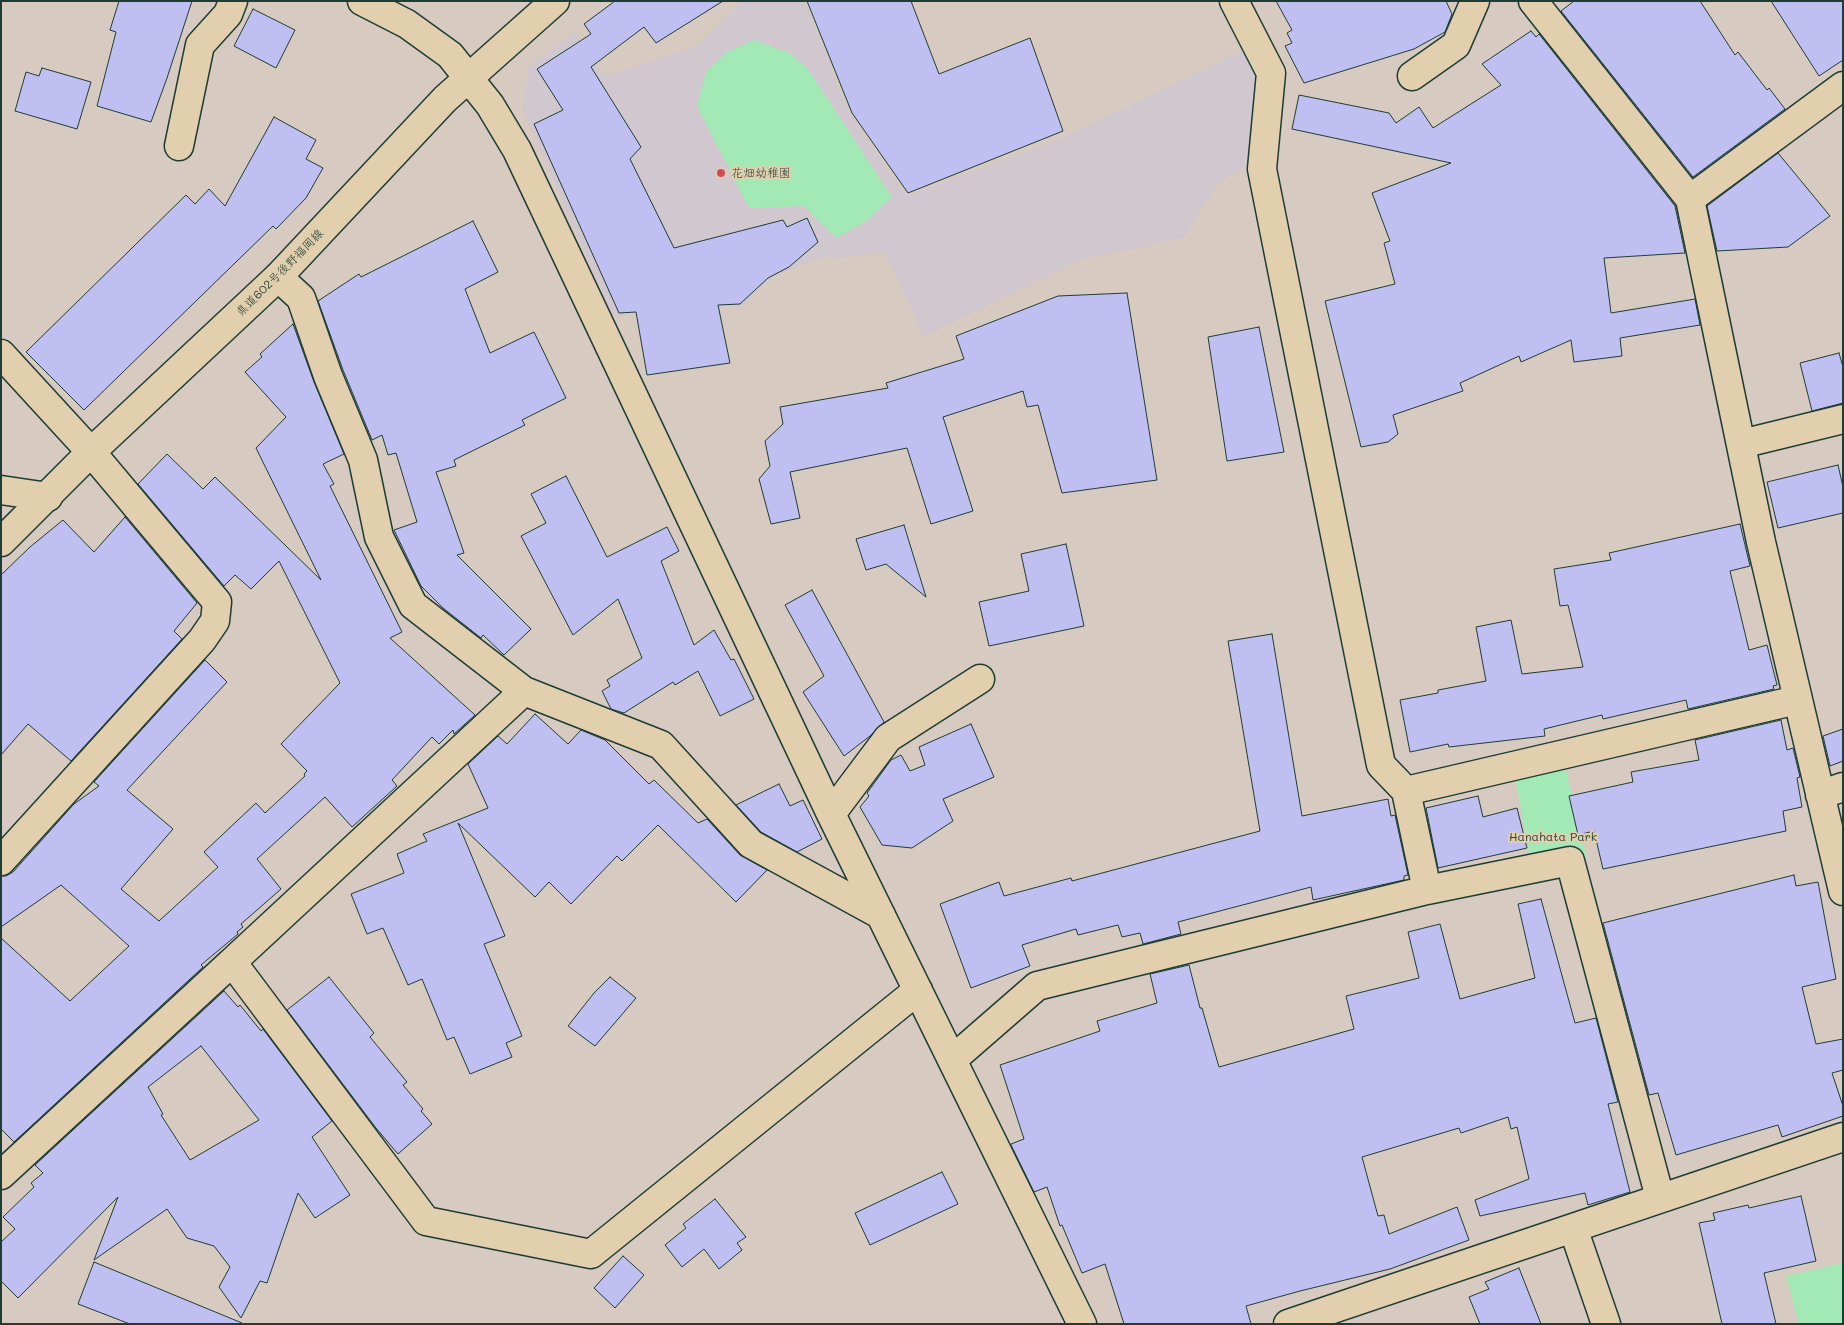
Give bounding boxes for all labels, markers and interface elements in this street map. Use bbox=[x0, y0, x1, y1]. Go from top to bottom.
place label: 花畑幼稚園 bbox=[731, 166, 791, 180]
marker: 花畑幼稚園 bbox=[715, 167, 727, 179]
street label: 県道602号後野福岡線 bbox=[233, 226, 327, 320]
park label: Hanahata Park bbox=[1509, 830, 1597, 844]

